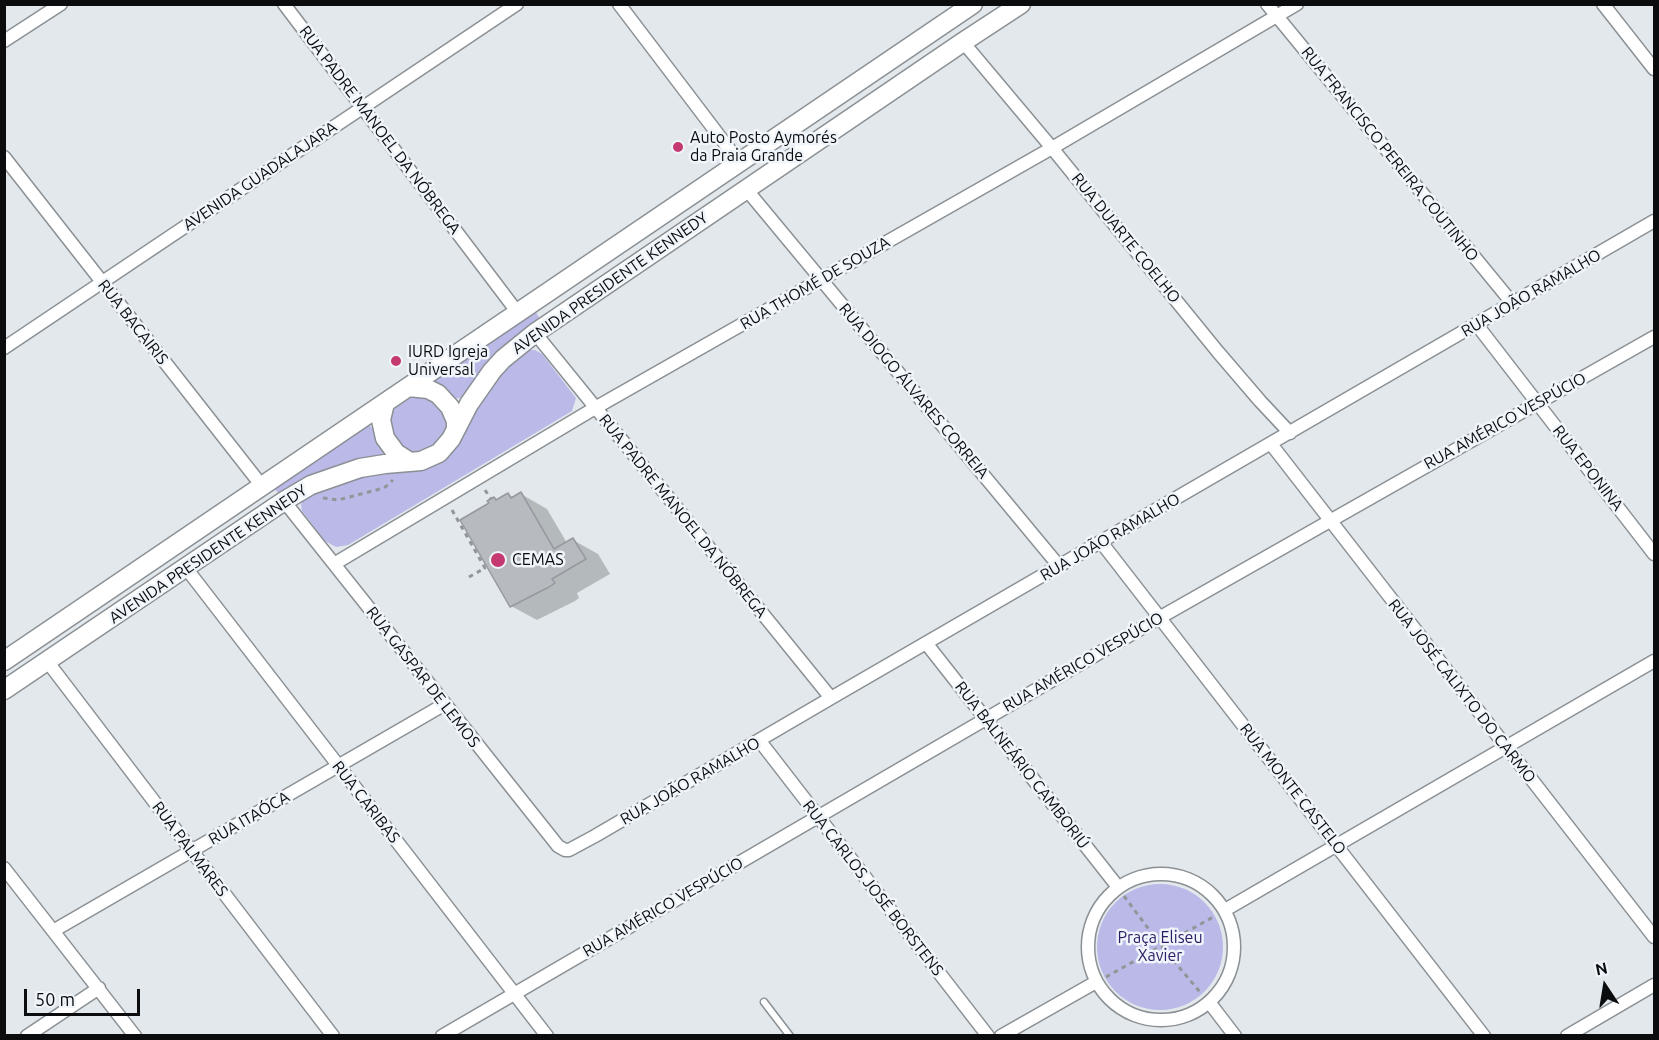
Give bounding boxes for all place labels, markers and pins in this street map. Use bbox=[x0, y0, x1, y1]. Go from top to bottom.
place label: Auto Posto Aymorés da Praia Grande bbox=[690, 128, 837, 166]
marker: Auto Posto Aymorés da Praia Grande bbox=[671, 140, 685, 154]
place label: IURD Igreja Universal bbox=[408, 342, 488, 380]
marker: IURD Igreja Universal bbox=[389, 354, 403, 368]
place label: CEMAS bbox=[512, 550, 564, 570]
marker: CEMAS bbox=[489, 551, 507, 569]

